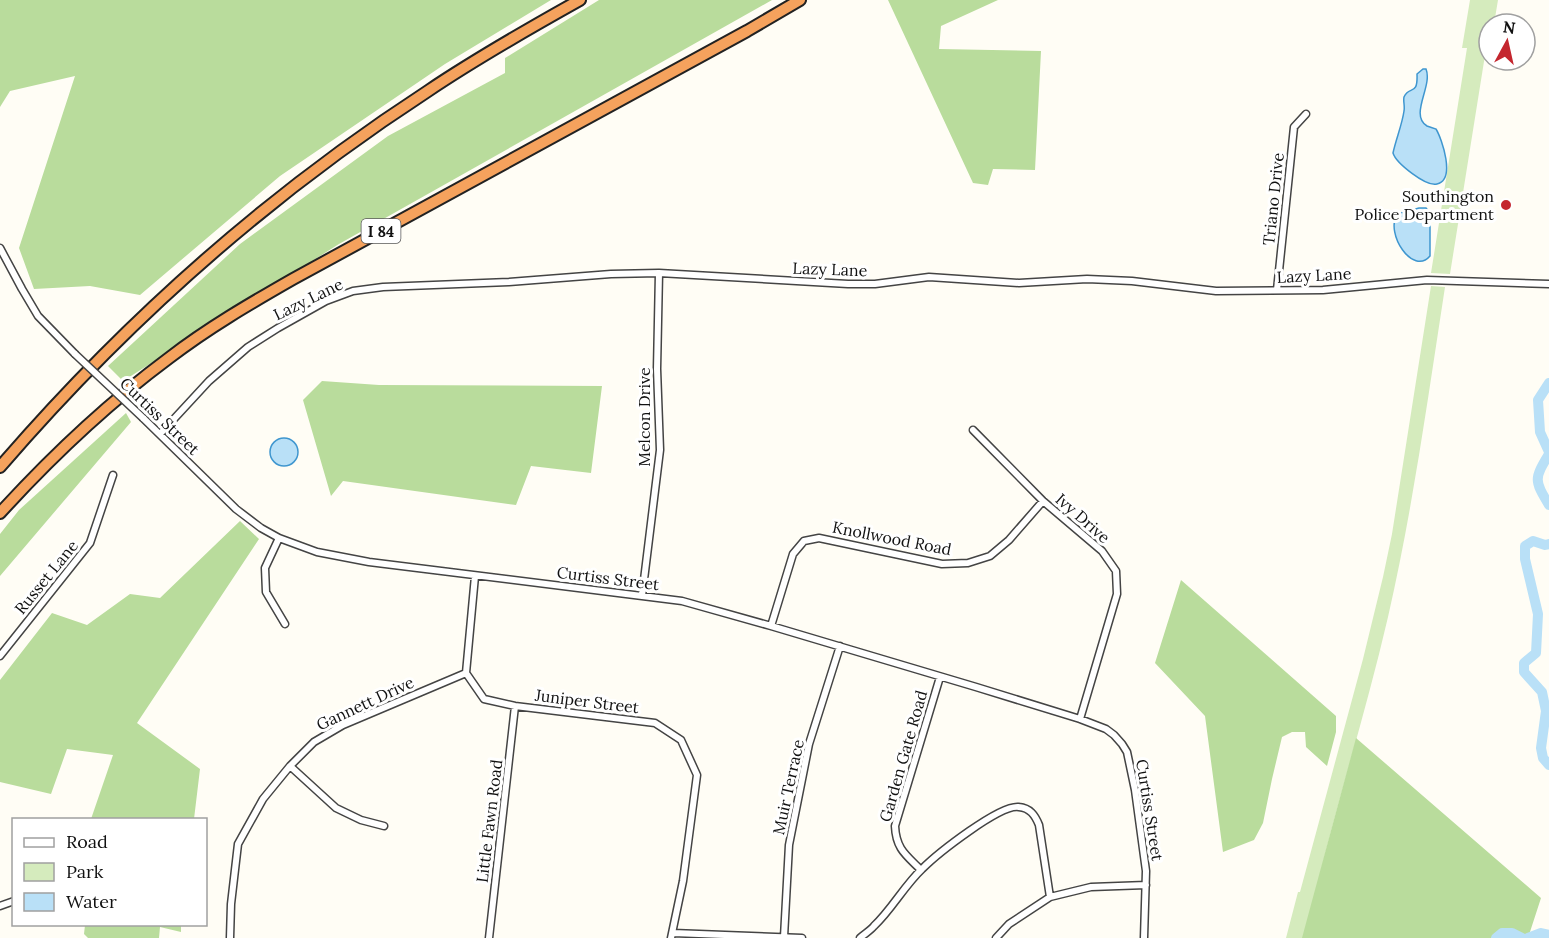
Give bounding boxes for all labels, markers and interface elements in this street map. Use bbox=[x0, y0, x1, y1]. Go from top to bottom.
north arrow bbox=[1477, 12, 1537, 72]
text: N bbox=[1502, 16, 1517, 38]
street label: Triano Drive bbox=[1258, 151, 1288, 246]
place label: Southington Police Department bbox=[1355, 186, 1495, 224]
marker: Southington Police Department bbox=[1499, 198, 1513, 212]
road number: I 84 bbox=[362, 219, 400, 243]
street label: Lazy Lane bbox=[792, 258, 868, 280]
street label: Lazy Lane bbox=[1276, 263, 1352, 287]
street label: Lazy Lane bbox=[270, 273, 346, 324]
street label: Melcon Drive bbox=[634, 367, 654, 467]
street label: Curtiss Street bbox=[116, 373, 205, 459]
street label: Ivy Drive bbox=[1052, 489, 1115, 547]
street label: Knollwood Road bbox=[831, 517, 954, 559]
street label: Russet Lane bbox=[10, 536, 82, 618]
street label: Curtiss Street bbox=[556, 562, 661, 594]
street label: Gannett Drive bbox=[313, 672, 417, 734]
street label: Juniper Street bbox=[533, 685, 641, 717]
street label: Garden Gate Road bbox=[875, 688, 931, 824]
street label: Muir Terrace bbox=[768, 737, 808, 837]
street label: Little Fawn Road bbox=[472, 758, 507, 884]
street label: Curtiss Street bbox=[1132, 758, 1168, 863]
legend bbox=[12, 818, 207, 926]
text: Road bbox=[66, 830, 108, 853]
text: Park bbox=[66, 860, 104, 883]
text: Water bbox=[66, 890, 117, 913]

